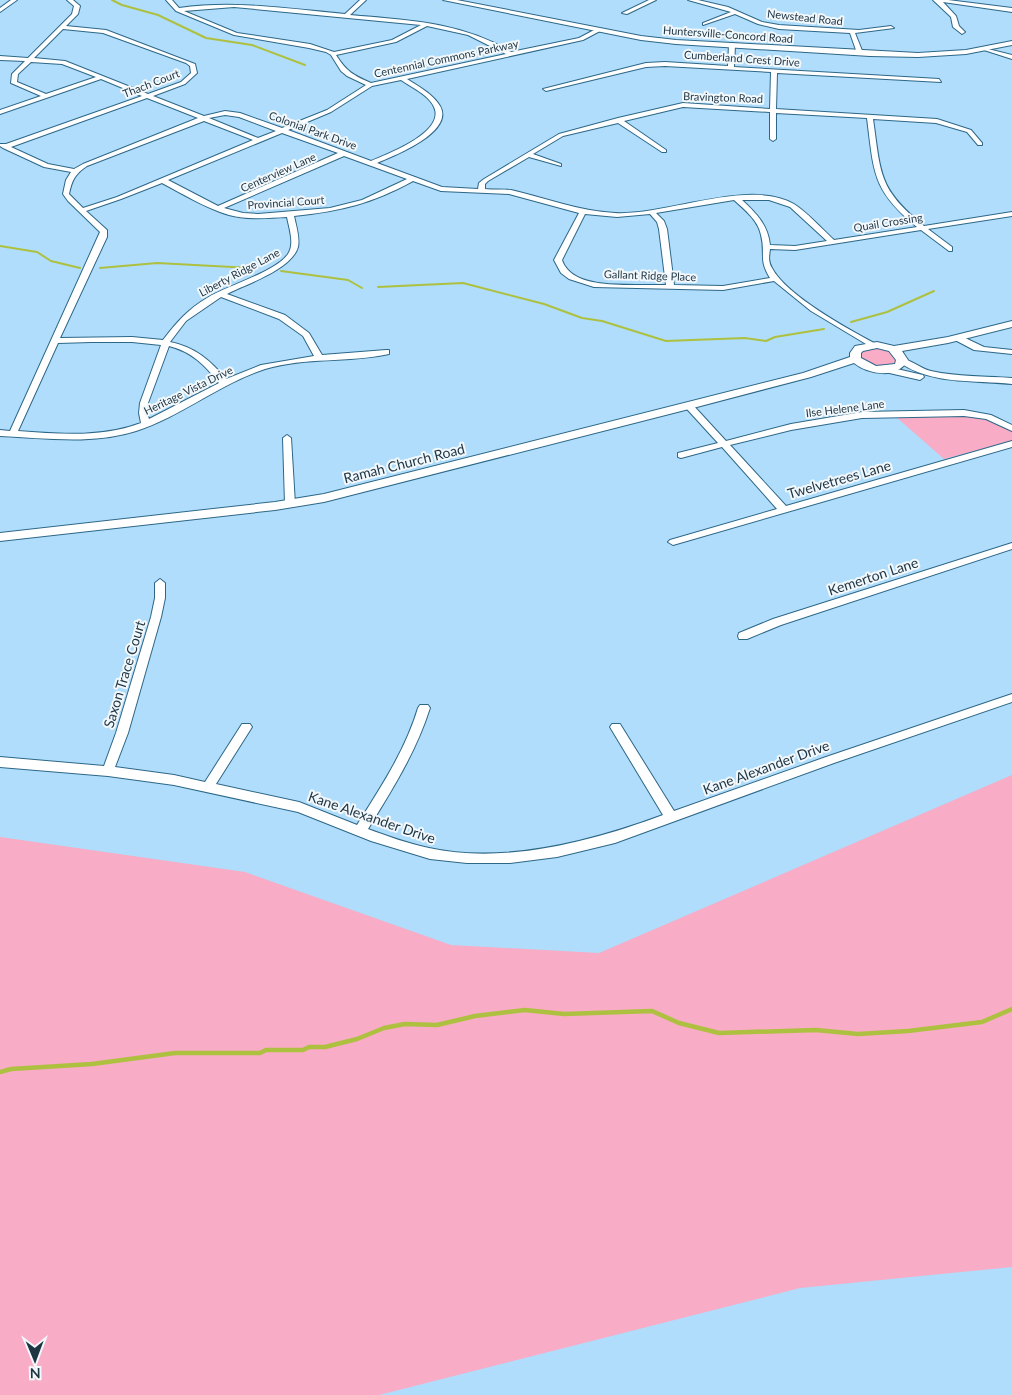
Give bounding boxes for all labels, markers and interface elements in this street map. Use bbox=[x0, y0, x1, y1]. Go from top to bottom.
street label: Newstead Road bbox=[767, 7, 843, 27]
street label: Huntersville-Concord Road bbox=[662, 23, 794, 45]
street label: Centennial Commons Parkway bbox=[373, 36, 520, 80]
street label: Cumberland Crest Drive bbox=[684, 47, 801, 69]
street label: Thach Court bbox=[121, 66, 181, 100]
street label: Bravington Road bbox=[683, 89, 763, 105]
street label: Colonial Park Drive bbox=[267, 108, 359, 152]
street label: Centerview Lane bbox=[238, 149, 318, 194]
street label: Provincial Court bbox=[247, 193, 325, 211]
street label: Quail Crossing bbox=[853, 210, 924, 234]
street label: Liberty Ridge Lane bbox=[196, 245, 282, 299]
street label: Gallant Ridge Place bbox=[604, 267, 697, 283]
street label: Heritage Vista Drive bbox=[141, 363, 235, 417]
street label: Ilse Helene Lane bbox=[805, 397, 885, 419]
street label: Ramah Church Road bbox=[342, 440, 466, 486]
street label: Twelvetrees Lane bbox=[785, 456, 893, 502]
street label: Kemerton Lane bbox=[826, 553, 920, 599]
street label: Saxon Trace Court bbox=[100, 618, 148, 730]
street label: Kane Alexander Drive bbox=[700, 736, 832, 798]
street label: Kane Alexander Drive bbox=[306, 787, 438, 847]
north arrow bbox=[10, 1335, 60, 1385]
text: N bbox=[30, 1365, 41, 1382]

